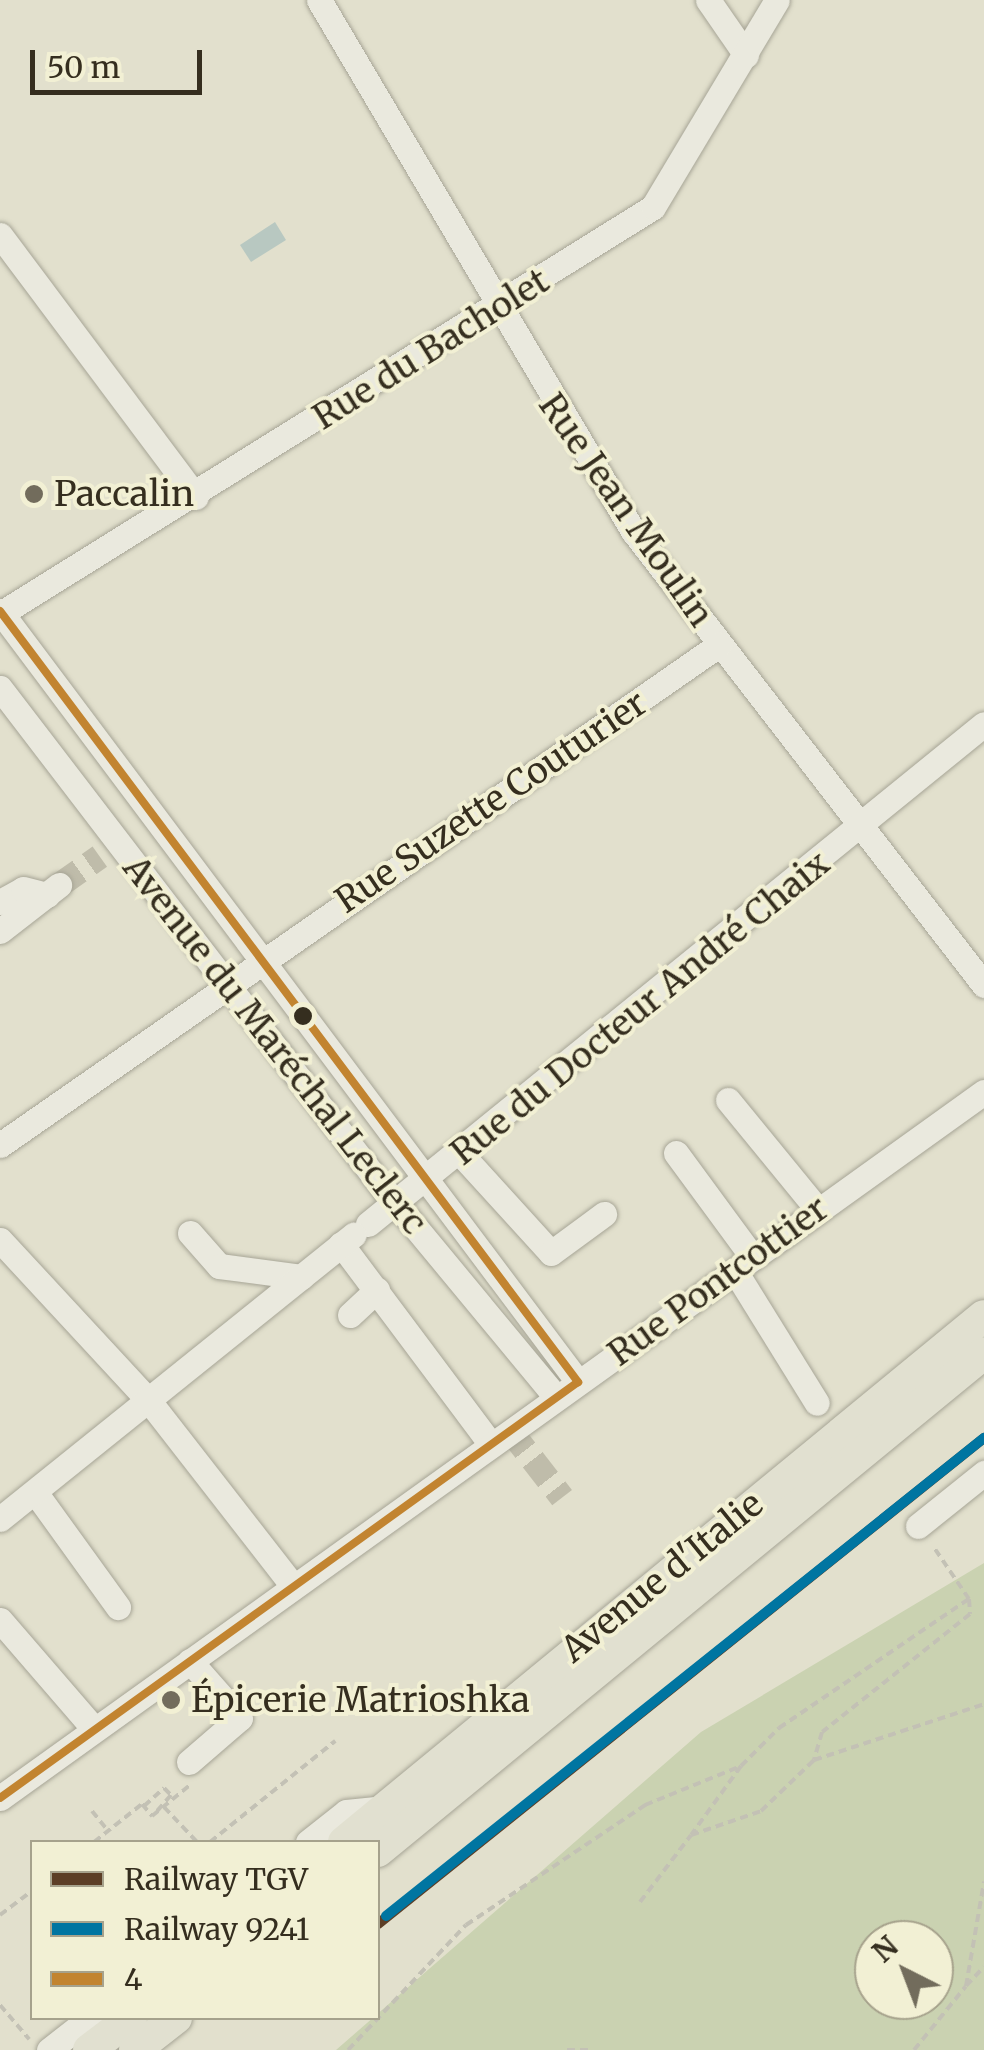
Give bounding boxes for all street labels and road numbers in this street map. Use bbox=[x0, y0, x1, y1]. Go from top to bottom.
street label: Rue du Bacholet bbox=[305, 260, 557, 438]
street label: Rue Jean Moulin bbox=[530, 385, 722, 635]
street label: Rue Suzette Couturier bbox=[328, 682, 654, 922]
street label: Rue du Docteur André Chaix bbox=[442, 842, 838, 1174]
street label: Avenue du Maréchal Leclerc bbox=[114, 848, 436, 1242]
street label: Rue Pontcottier bbox=[600, 1187, 836, 1375]
street label: Avenue d'Italie bbox=[553, 1483, 771, 1671]

